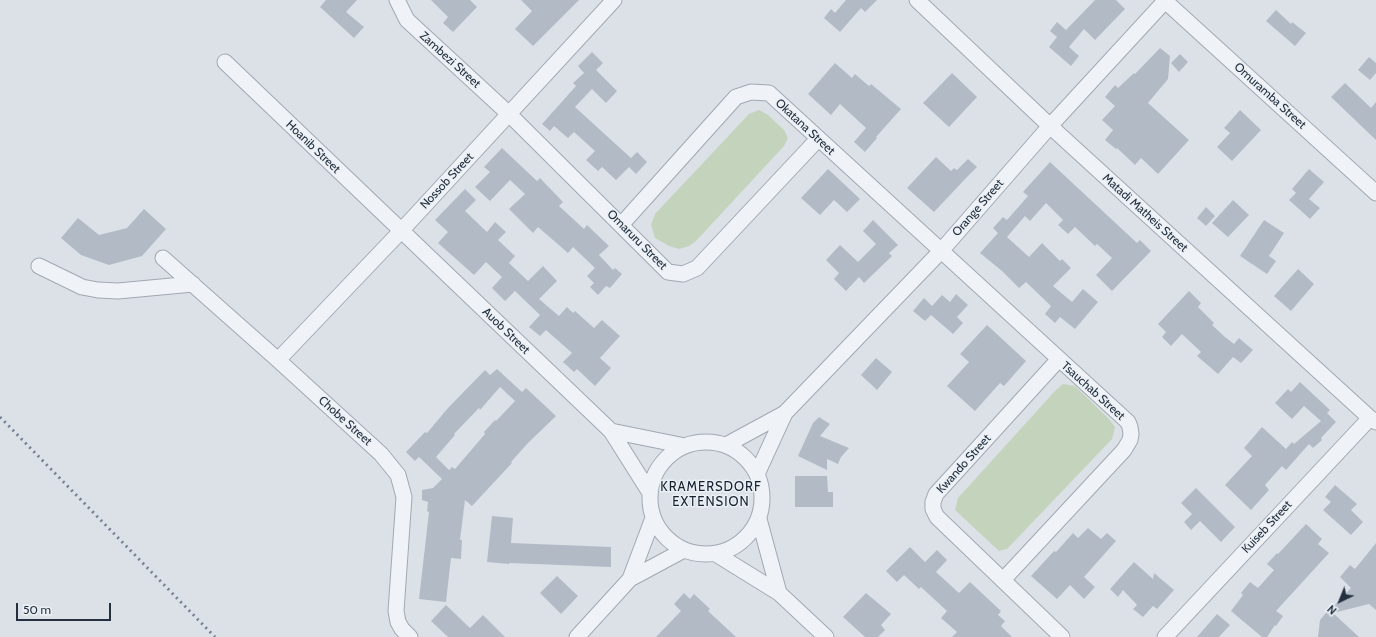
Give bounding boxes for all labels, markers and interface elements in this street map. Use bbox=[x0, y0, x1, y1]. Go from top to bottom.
street label: Zambezi Street bbox=[416, 29, 484, 91]
street label: Omuramba Street bbox=[1231, 60, 1309, 132]
street label: Okatana Street bbox=[772, 96, 838, 158]
street label: Hoanib Street bbox=[283, 117, 343, 177]
street label: Nossob Street bbox=[417, 150, 477, 212]
street label: Matadi Matheis Street bbox=[1099, 171, 1191, 255]
street label: Orange Street bbox=[949, 176, 1007, 240]
street label: Omaruru Street bbox=[604, 207, 670, 273]
street label: Auob Street bbox=[479, 305, 533, 357]
street label: Tsauchab Street bbox=[1058, 359, 1128, 423]
street label: Chobe Street bbox=[315, 393, 375, 449]
street label: Kwando Street bbox=[934, 432, 994, 496]
district label: KRAMERSDORF EXTENSION bbox=[660, 479, 762, 510]
street label: Kuiseb Street bbox=[1239, 498, 1295, 556]
north arrow bbox=[1320, 581, 1360, 621]
scale bar bbox=[18, 595, 113, 621]
text: 50 m bbox=[23, 602, 51, 617]
text: N bbox=[1324, 602, 1339, 618]

